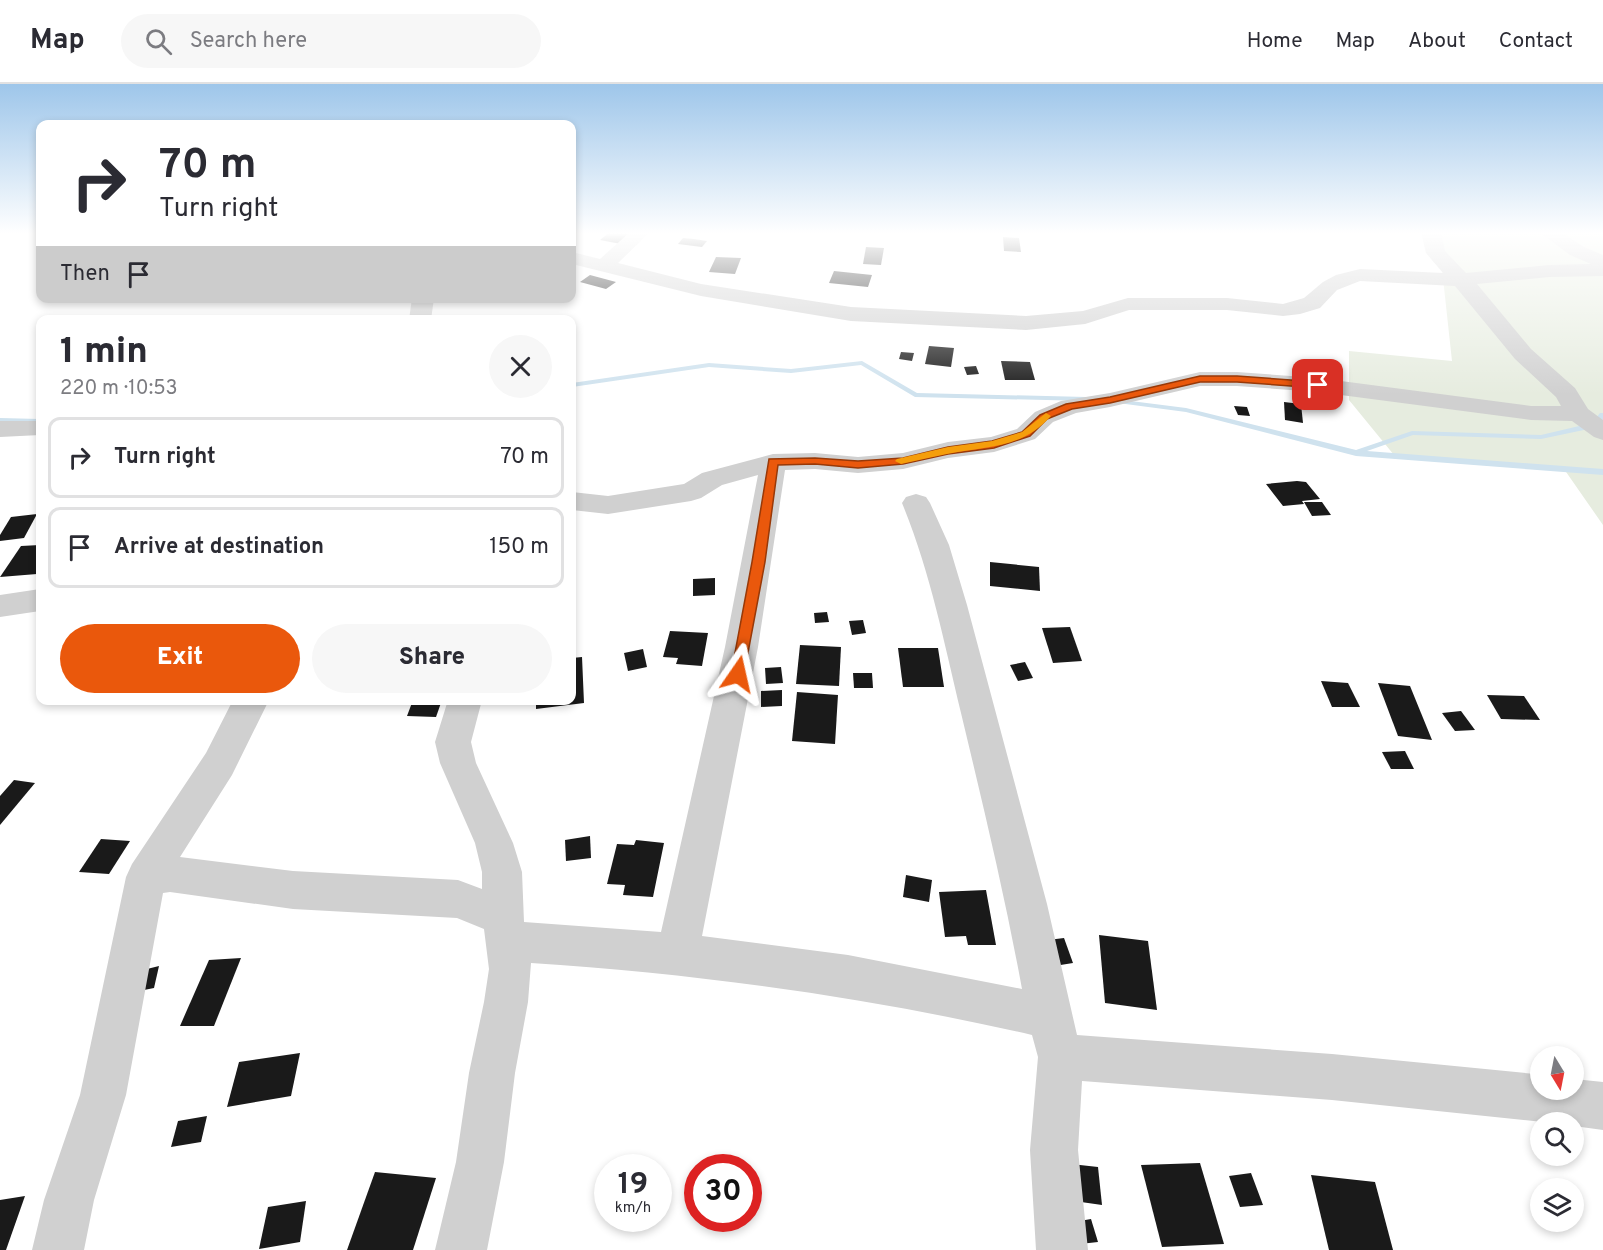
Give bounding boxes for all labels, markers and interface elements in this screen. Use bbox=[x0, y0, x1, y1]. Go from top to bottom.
search box bbox=[121, 14, 541, 68]
text: Map bbox=[30, 23, 85, 59]
icon: search bbox=[142, 25, 175, 58]
text: Search here bbox=[190, 28, 307, 55]
text: Home bbox=[1247, 28, 1303, 55]
text: Map bbox=[1336, 28, 1375, 55]
text: About bbox=[1408, 28, 1466, 55]
text: Contact bbox=[1499, 28, 1573, 55]
text: 70 m bbox=[159, 140, 257, 193]
icon: right bbox=[60, 144, 138, 222]
text: Turn right bbox=[159, 192, 278, 226]
icon: arrive bbox=[122, 258, 155, 291]
text: Then bbox=[60, 261, 110, 288]
text: 1 min bbox=[60, 330, 148, 376]
button: close bbox=[489, 335, 552, 398]
pin bbox=[1292, 359, 1343, 410]
icon: arrive bbox=[1301, 368, 1334, 401]
text: 220 m · 10:53 bbox=[60, 376, 178, 402]
icon: right bbox=[63, 441, 96, 474]
text: Turn right bbox=[114, 444, 216, 471]
text: 70 m bbox=[500, 444, 549, 471]
icon: arrive bbox=[63, 531, 96, 564]
text: Arrive at destination bbox=[114, 534, 324, 561]
text: 150 m bbox=[489, 534, 549, 561]
button: Exit bbox=[60, 624, 300, 693]
button: Share bbox=[312, 624, 552, 693]
position arrow bbox=[706, 642, 770, 706]
north arrow bbox=[1530, 1046, 1584, 1100]
map controls bbox=[1530, 1046, 1584, 1232]
button: search bbox=[1530, 1112, 1584, 1166]
speed limit sign: 30 bbox=[684, 1154, 762, 1232]
text: 19 bbox=[618, 1167, 648, 1204]
button: layers bbox=[1530, 1178, 1584, 1232]
text: km/h bbox=[615, 1199, 651, 1218]

